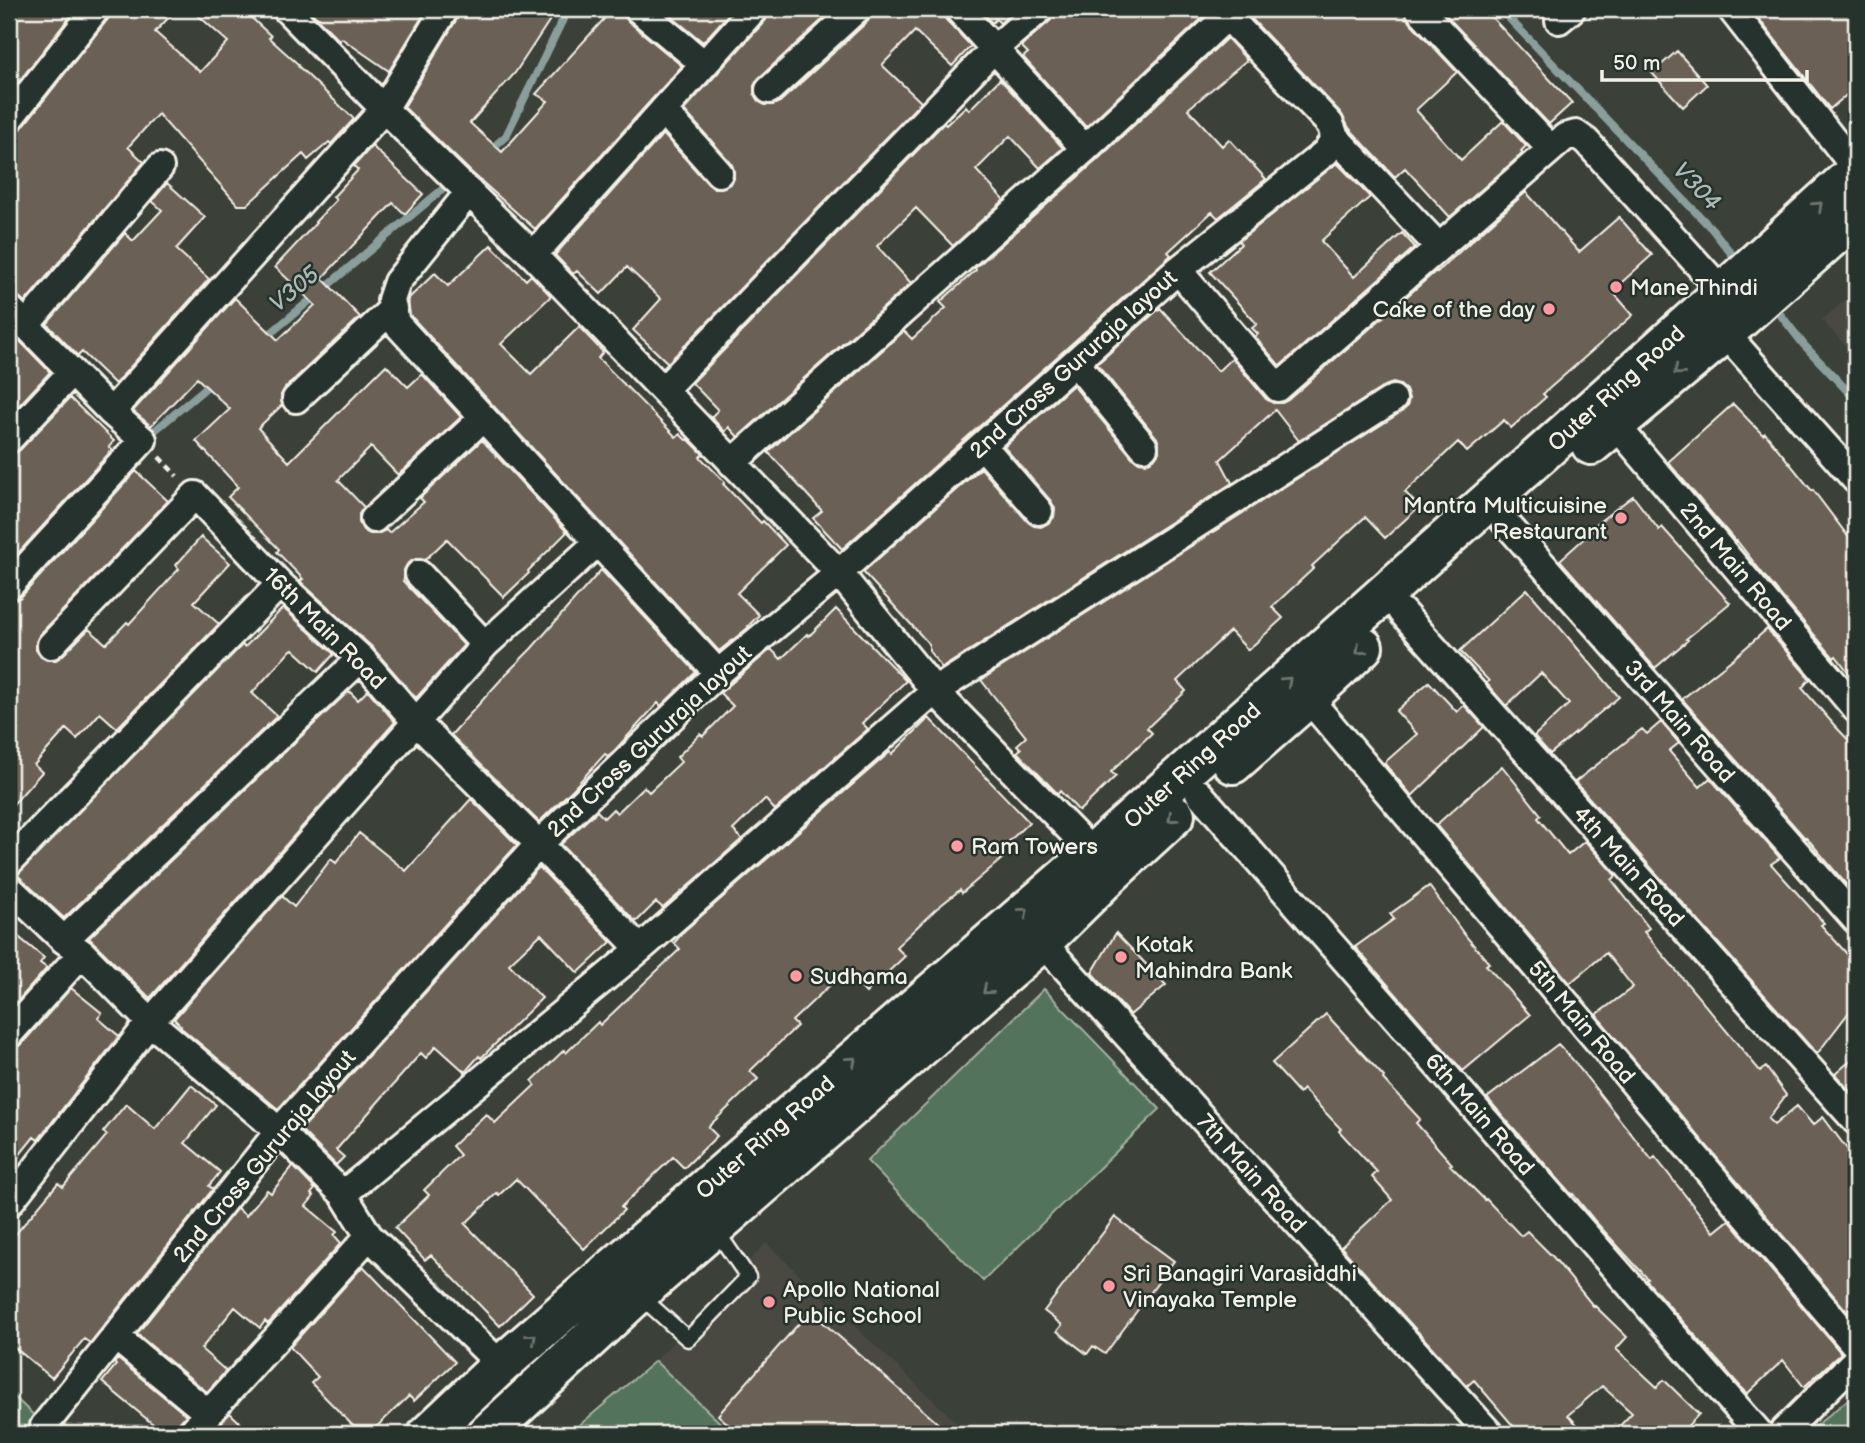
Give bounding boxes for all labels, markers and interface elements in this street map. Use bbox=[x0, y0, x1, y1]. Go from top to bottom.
scale bar bbox=[1602, 38, 1807, 82]
text: 50 m bbox=[1613, 51, 1660, 76]
water label: V304 bbox=[1666, 156, 1727, 217]
one-way arrow bbox=[1810, 202, 1823, 215]
water label: V305 bbox=[264, 259, 326, 318]
street label: 2nd Cross Gururaja layout bbox=[964, 264, 1183, 465]
place label: Mane Thindi bbox=[1630, 274, 1758, 302]
marker: Mane Thindi bbox=[1608, 279, 1624, 295]
place label: Cake of the day bbox=[1372, 296, 1536, 324]
marker: Cake of the day bbox=[1541, 301, 1557, 317]
street label: Outer Ring Road bbox=[1542, 320, 1691, 458]
one-way arrow bbox=[1674, 363, 1686, 376]
place label: Mantra Multicuisine Restaurant bbox=[1403, 492, 1607, 546]
street label: 2nd Main Road bbox=[1673, 497, 1797, 637]
marker: Mantra Multicuisine Restaurant bbox=[1613, 510, 1629, 526]
street label: 16th Main Road bbox=[257, 562, 391, 696]
street label: 2nd Cross Gururaja layout bbox=[542, 640, 758, 844]
one-way arrow bbox=[1355, 642, 1368, 655]
street label: 3rd Main Road bbox=[1618, 654, 1740, 789]
one-way arrow bbox=[1278, 676, 1291, 689]
street label: Outer Ring Road bbox=[1118, 697, 1267, 835]
street label: 4th Main Road bbox=[1567, 800, 1690, 933]
one-way arrow bbox=[1167, 810, 1180, 822]
place label: Ram Towers bbox=[971, 833, 1098, 861]
marker: Ram Towers bbox=[949, 838, 965, 854]
one-way arrow bbox=[1016, 908, 1029, 920]
place label: Kotak Mahindra Bank bbox=[1135, 931, 1293, 985]
marker: Kotak Mahindra Bank bbox=[1113, 949, 1129, 965]
street label: 5th Main Road bbox=[1522, 955, 1641, 1090]
place label: Sudhama bbox=[810, 963, 908, 991]
marker: Sudhama bbox=[788, 968, 804, 984]
one-way arrow bbox=[983, 982, 996, 994]
street label: 2nd Cross Gururaja layout bbox=[167, 1044, 362, 1269]
street label: 6th Main Road bbox=[1418, 1048, 1540, 1182]
one-way arrow bbox=[844, 1057, 857, 1069]
street label: Outer Ring Road bbox=[691, 1070, 841, 1206]
street label: 7th Main Road bbox=[1191, 1108, 1312, 1239]
place label: Sri Banagiri Varasiddhi Vinayaka Temple bbox=[1123, 1260, 1357, 1314]
place label: Apollo National Public School bbox=[783, 1276, 940, 1330]
marker: Sri Banagiri Varasiddhi Vinayaka Temple bbox=[1101, 1278, 1117, 1294]
marker: Apollo National Public School bbox=[761, 1294, 777, 1310]
one-way arrow bbox=[524, 1334, 537, 1346]

